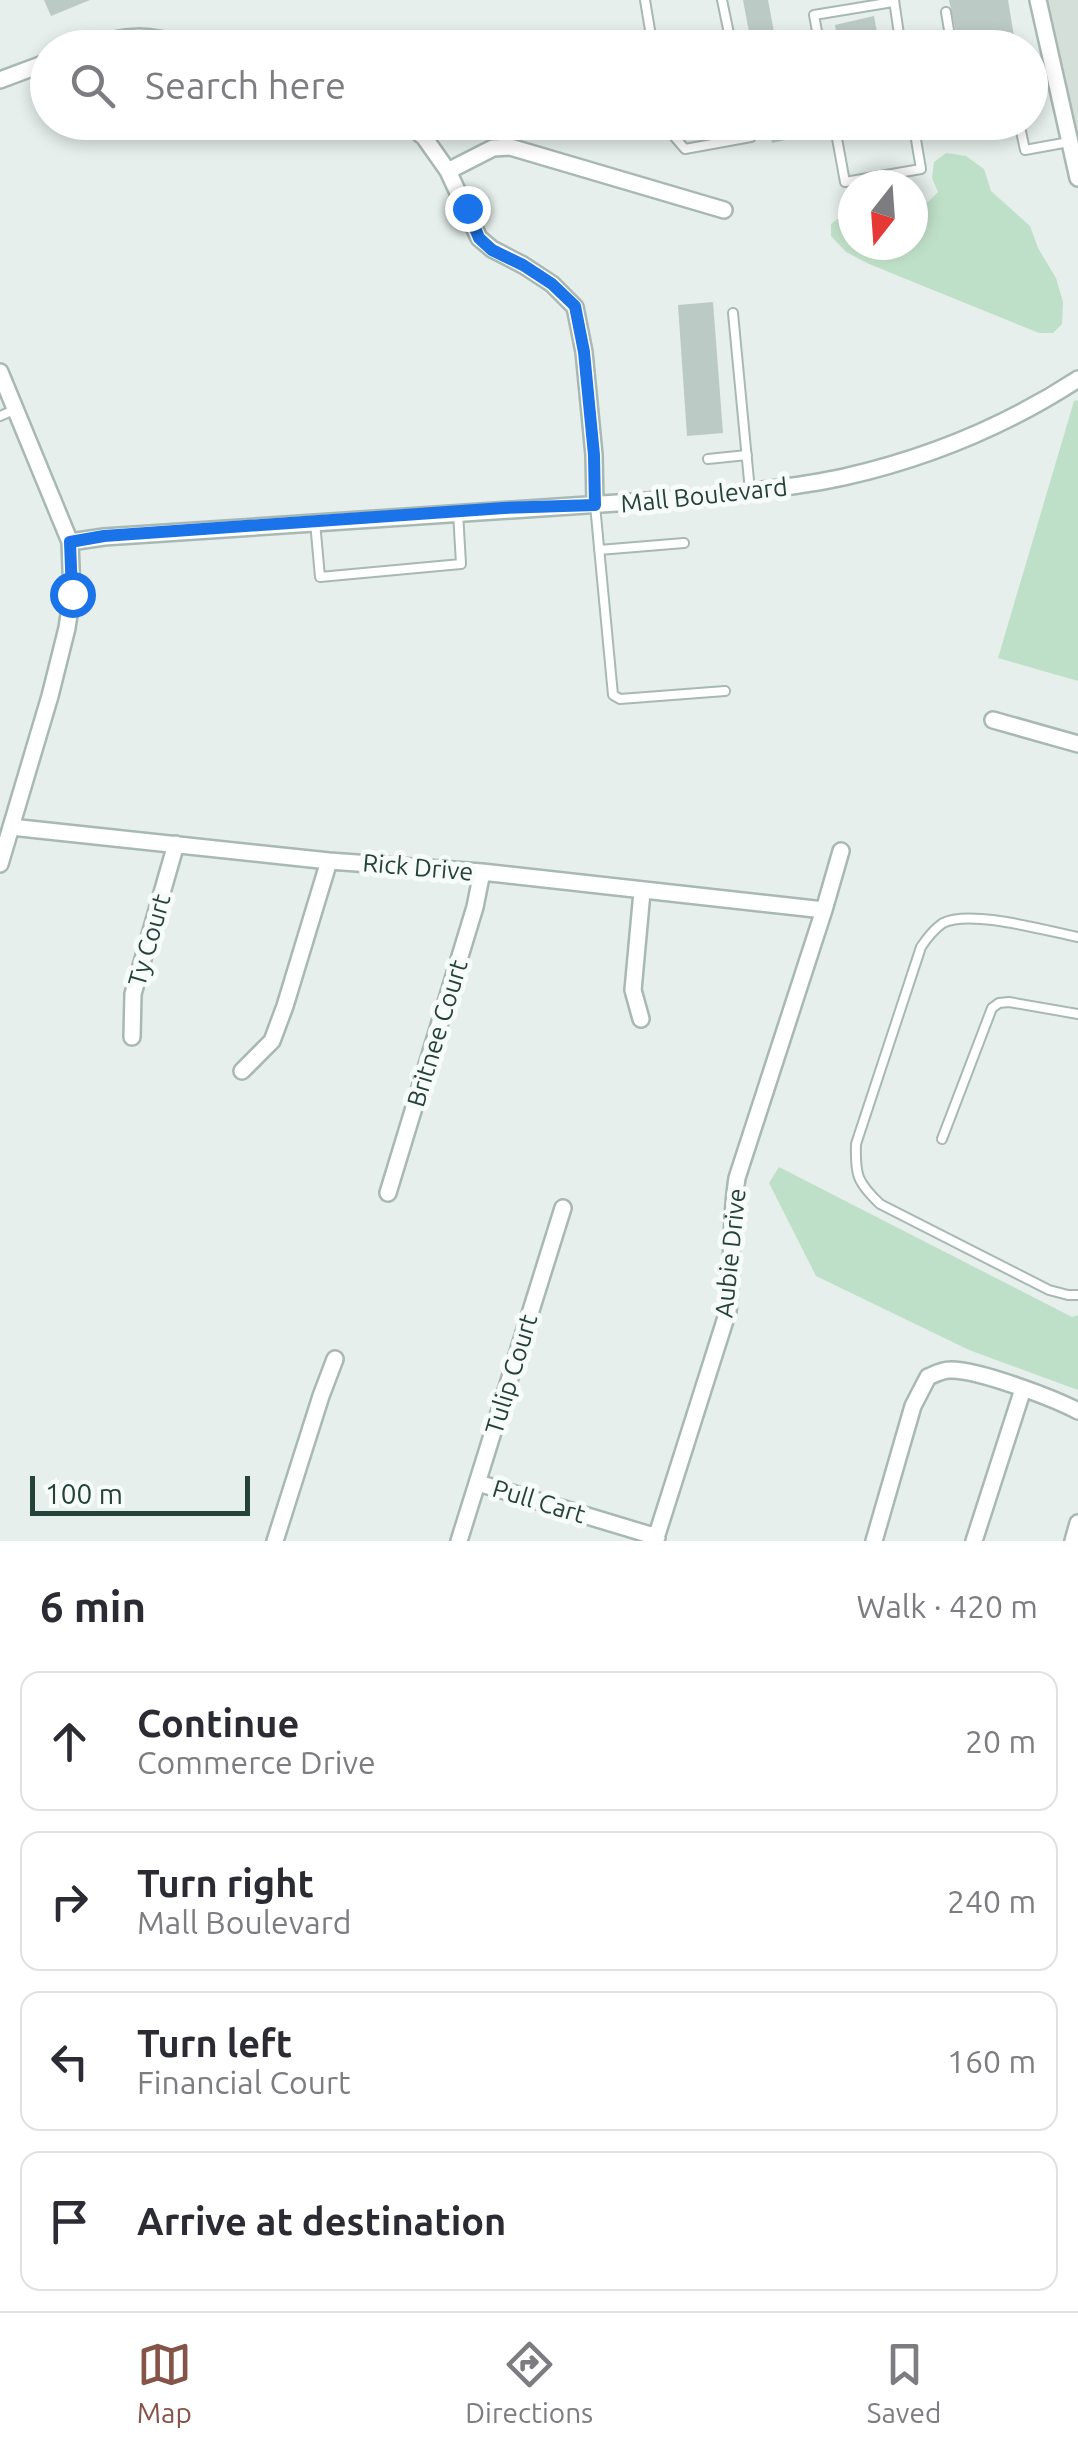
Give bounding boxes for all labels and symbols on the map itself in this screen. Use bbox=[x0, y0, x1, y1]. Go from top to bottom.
north arrow bbox=[838, 170, 928, 260]
route end bbox=[445, 186, 491, 232]
street label: Mall Boulevard bbox=[619, 472, 789, 518]
route start bbox=[50, 572, 96, 618]
street label: Rick Drive bbox=[362, 848, 474, 886]
street label: Ty Court bbox=[122, 890, 176, 989]
street label: Britnee Court bbox=[401, 956, 473, 1110]
street label: Aubie Drive bbox=[709, 1187, 751, 1319]
street label: Tulip Court bbox=[479, 1310, 543, 1437]
scale bar bbox=[30, 1471, 250, 1516]
street label: Pull Cart bbox=[489, 1474, 589, 1528]

